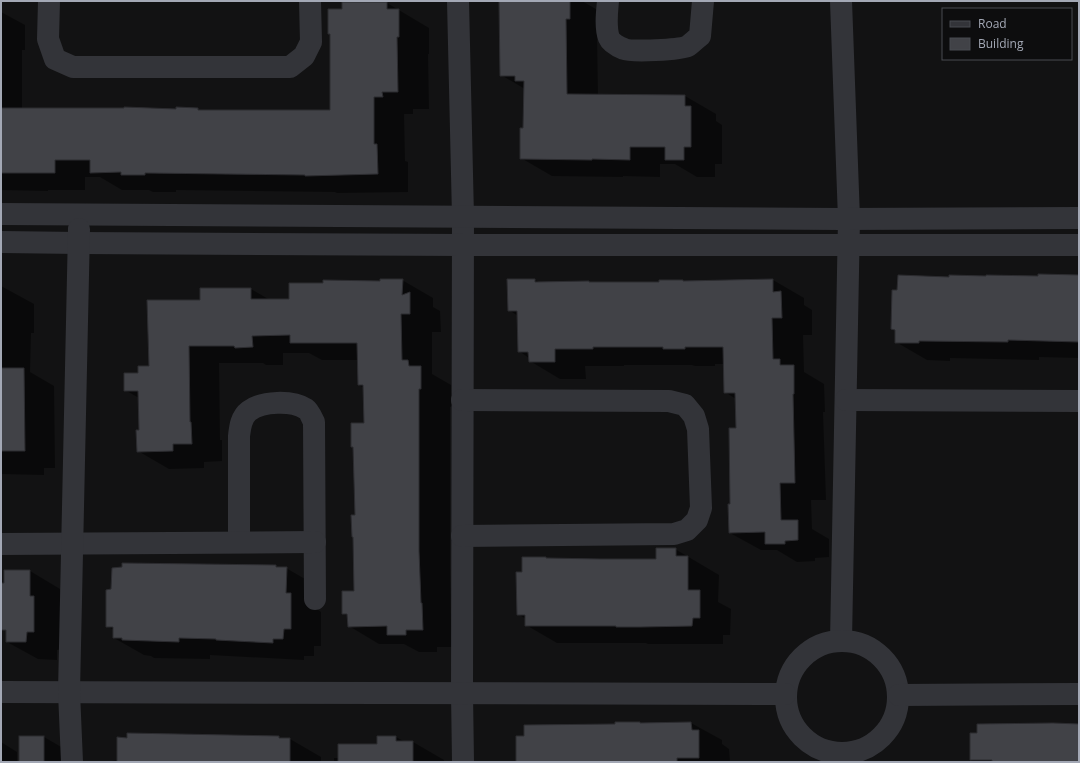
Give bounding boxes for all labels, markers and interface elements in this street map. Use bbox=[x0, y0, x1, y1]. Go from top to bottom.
legend bbox=[942, 8, 1072, 60]
text: Road bbox=[978, 15, 1007, 32]
text: Building bbox=[978, 35, 1024, 52]

